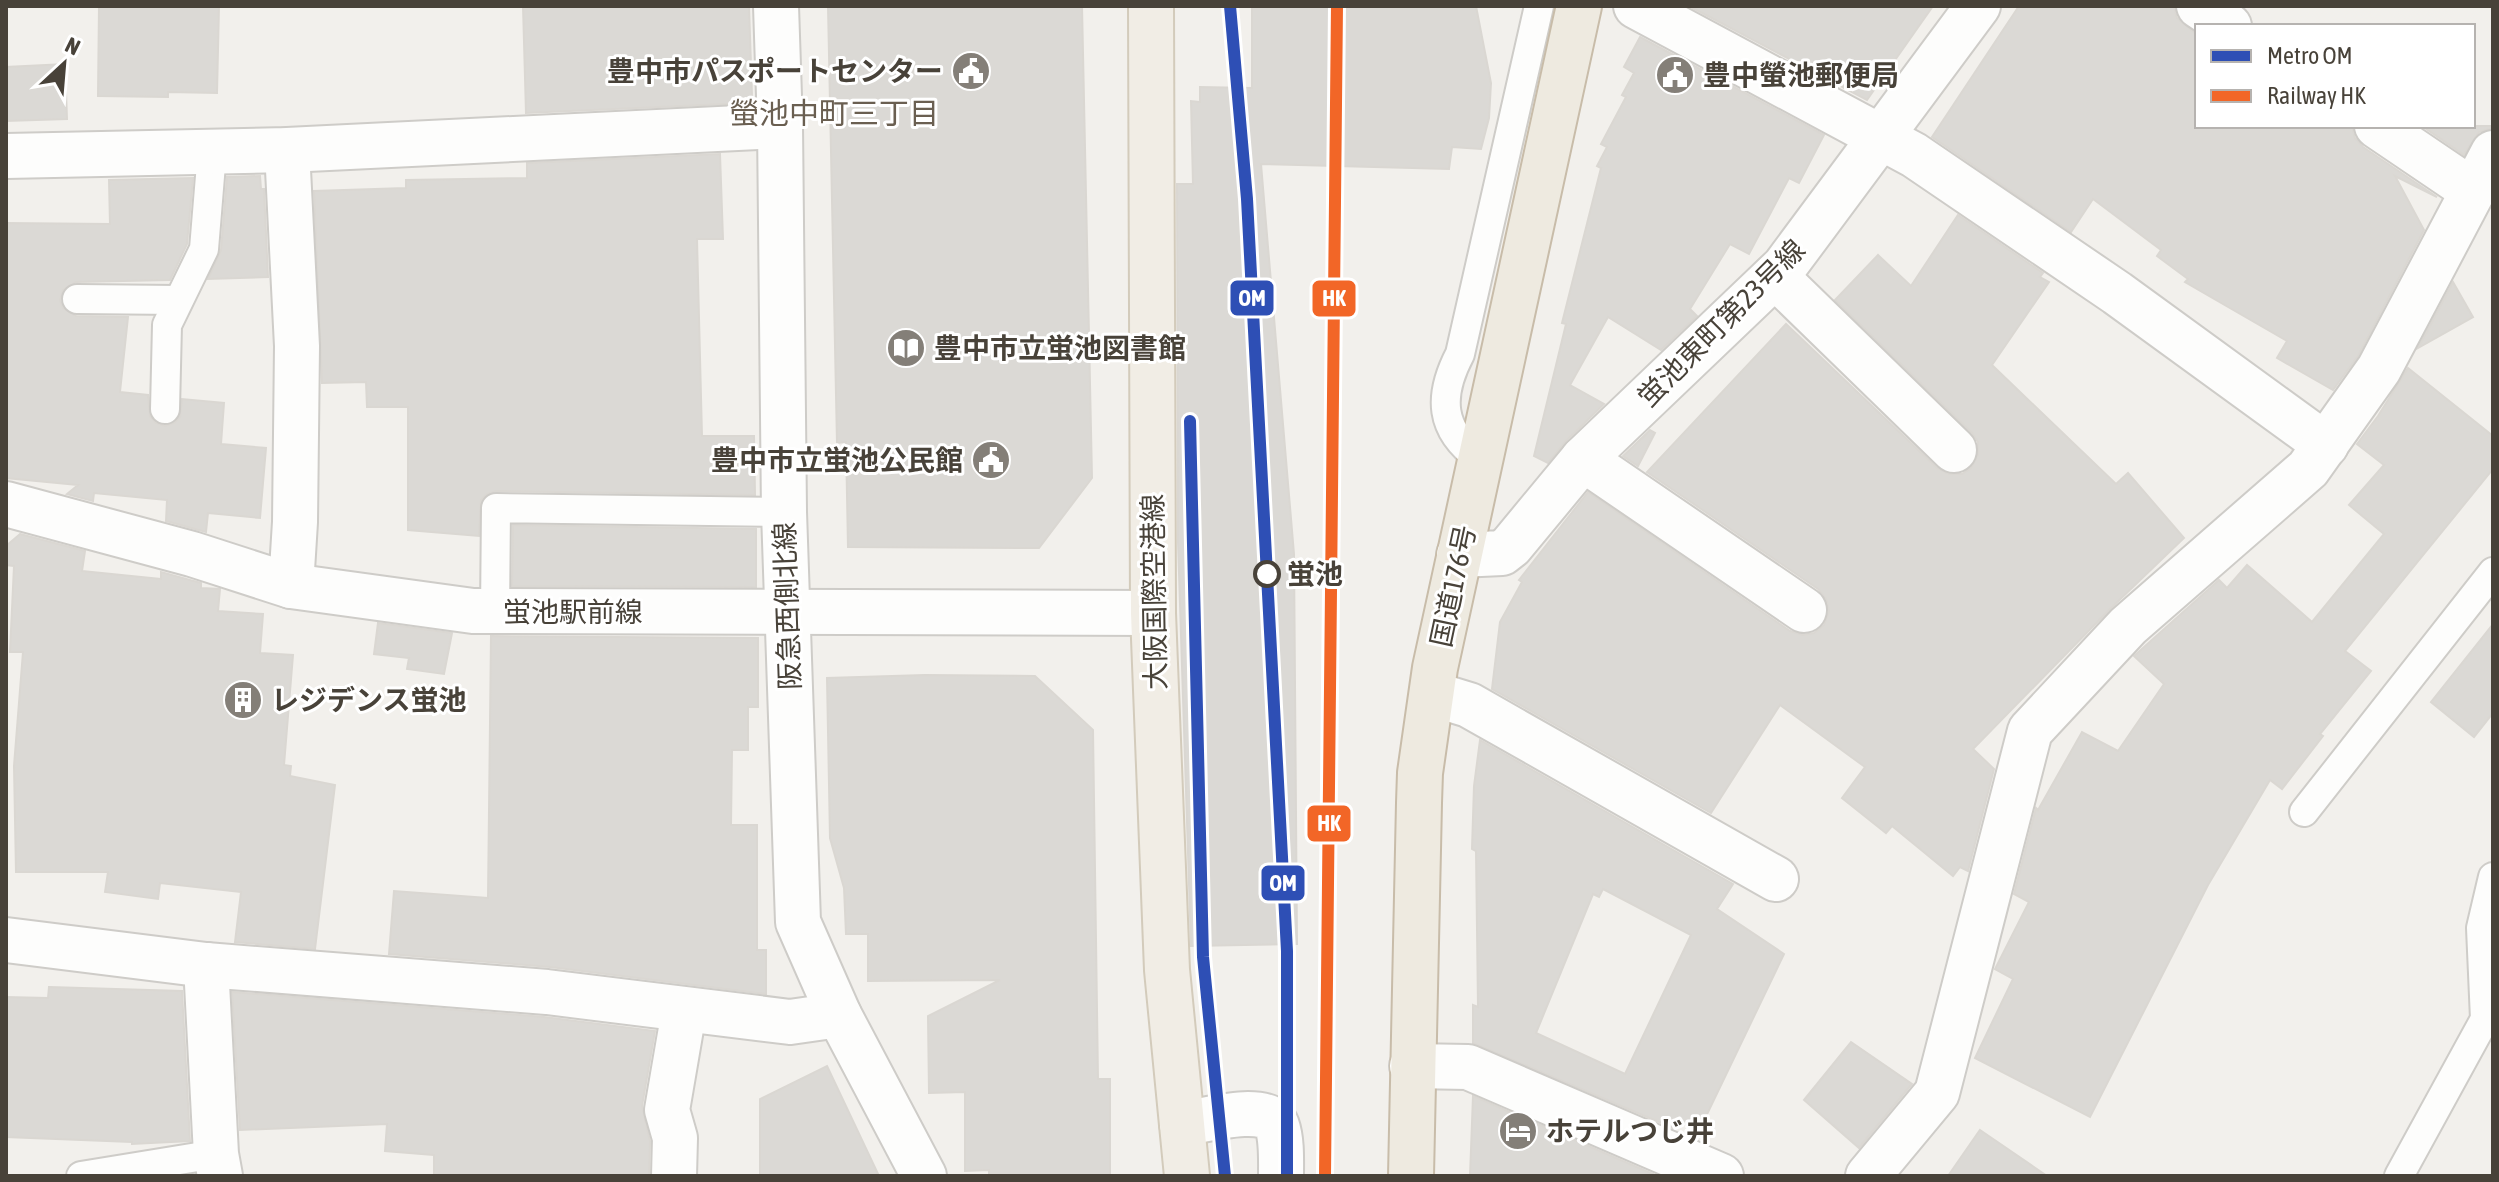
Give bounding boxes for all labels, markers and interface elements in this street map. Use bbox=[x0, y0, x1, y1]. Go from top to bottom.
north arrow bbox=[24, 24, 104, 104]
legend bbox=[2195, 24, 2475, 128]
text: N bbox=[61, 31, 84, 61]
text: Metro OM bbox=[2267, 42, 2353, 69]
public building icon: 豊中市パスポートセンター bbox=[950, 50, 992, 92]
public building icon: 豊中螢池郵便局 bbox=[1654, 54, 1696, 96]
place label: 豊中市パスポートセンター bbox=[607, 55, 943, 87]
place label: 豊中螢池郵便局 bbox=[1703, 59, 1899, 91]
text: Railway HK bbox=[2267, 82, 2366, 109]
district label: 螢池中町三丁目 bbox=[729, 96, 939, 130]
street label: 蛍池東町第23号線 bbox=[1631, 233, 1811, 413]
line badge: OM bbox=[1229, 279, 1275, 317]
line badge: HK bbox=[1311, 279, 1357, 318]
text: OM bbox=[1238, 285, 1266, 311]
text: HK bbox=[1322, 285, 1346, 311]
library icon: 豊中市立蛍池図書館 bbox=[885, 327, 927, 369]
place label: 豊中市立蛍池図書館 bbox=[934, 332, 1186, 364]
public building icon: 豊中市立蛍池公民館 bbox=[970, 439, 1012, 481]
place label: 豊中市立蛍池公民館 bbox=[711, 444, 963, 476]
street label: 大阪国際空港線 bbox=[1136, 494, 1172, 690]
street label: 阪急西側北線 bbox=[768, 521, 806, 691]
street label: 国道176号 bbox=[1425, 522, 1481, 650]
place label: 蛍池 bbox=[1287, 558, 1343, 590]
marker: 蛍池 bbox=[1254, 561, 1280, 587]
street label: 蛍池駅前線 bbox=[503, 596, 643, 628]
building icon: レジデンス蛍池 bbox=[222, 679, 264, 721]
place label: レジデンス蛍池 bbox=[271, 684, 466, 716]
line badge: HK bbox=[1306, 804, 1352, 843]
text: HK bbox=[1317, 810, 1341, 836]
line badge: OM bbox=[1260, 864, 1306, 902]
text: OM bbox=[1269, 870, 1297, 896]
hotel icon: ホテルつじ井 bbox=[1497, 1110, 1539, 1152]
place label: ホテルつじ井 bbox=[1546, 1115, 1714, 1147]

